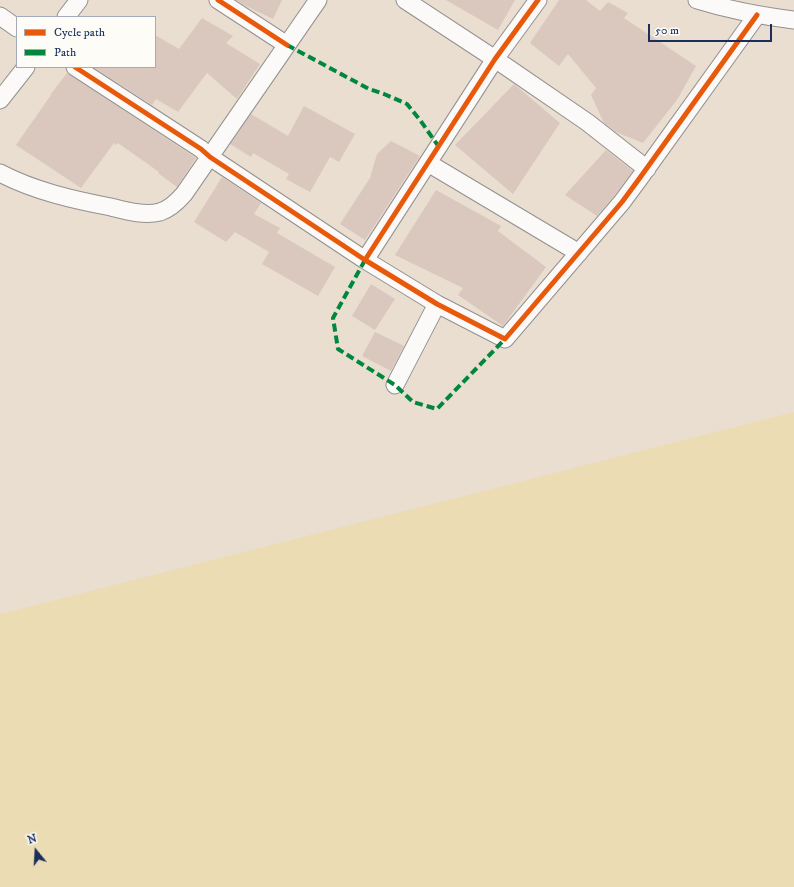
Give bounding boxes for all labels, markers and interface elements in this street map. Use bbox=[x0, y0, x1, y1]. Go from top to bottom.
legend bbox=[16, 16, 156, 68]
scale bar bbox=[650, 16, 774, 42]
text: 50 m bbox=[655, 23, 679, 38]
text: Cycle path bbox=[54, 25, 105, 40]
text: Path bbox=[54, 45, 76, 60]
north arrow bbox=[16, 831, 56, 871]
text: N bbox=[26, 832, 39, 848]

